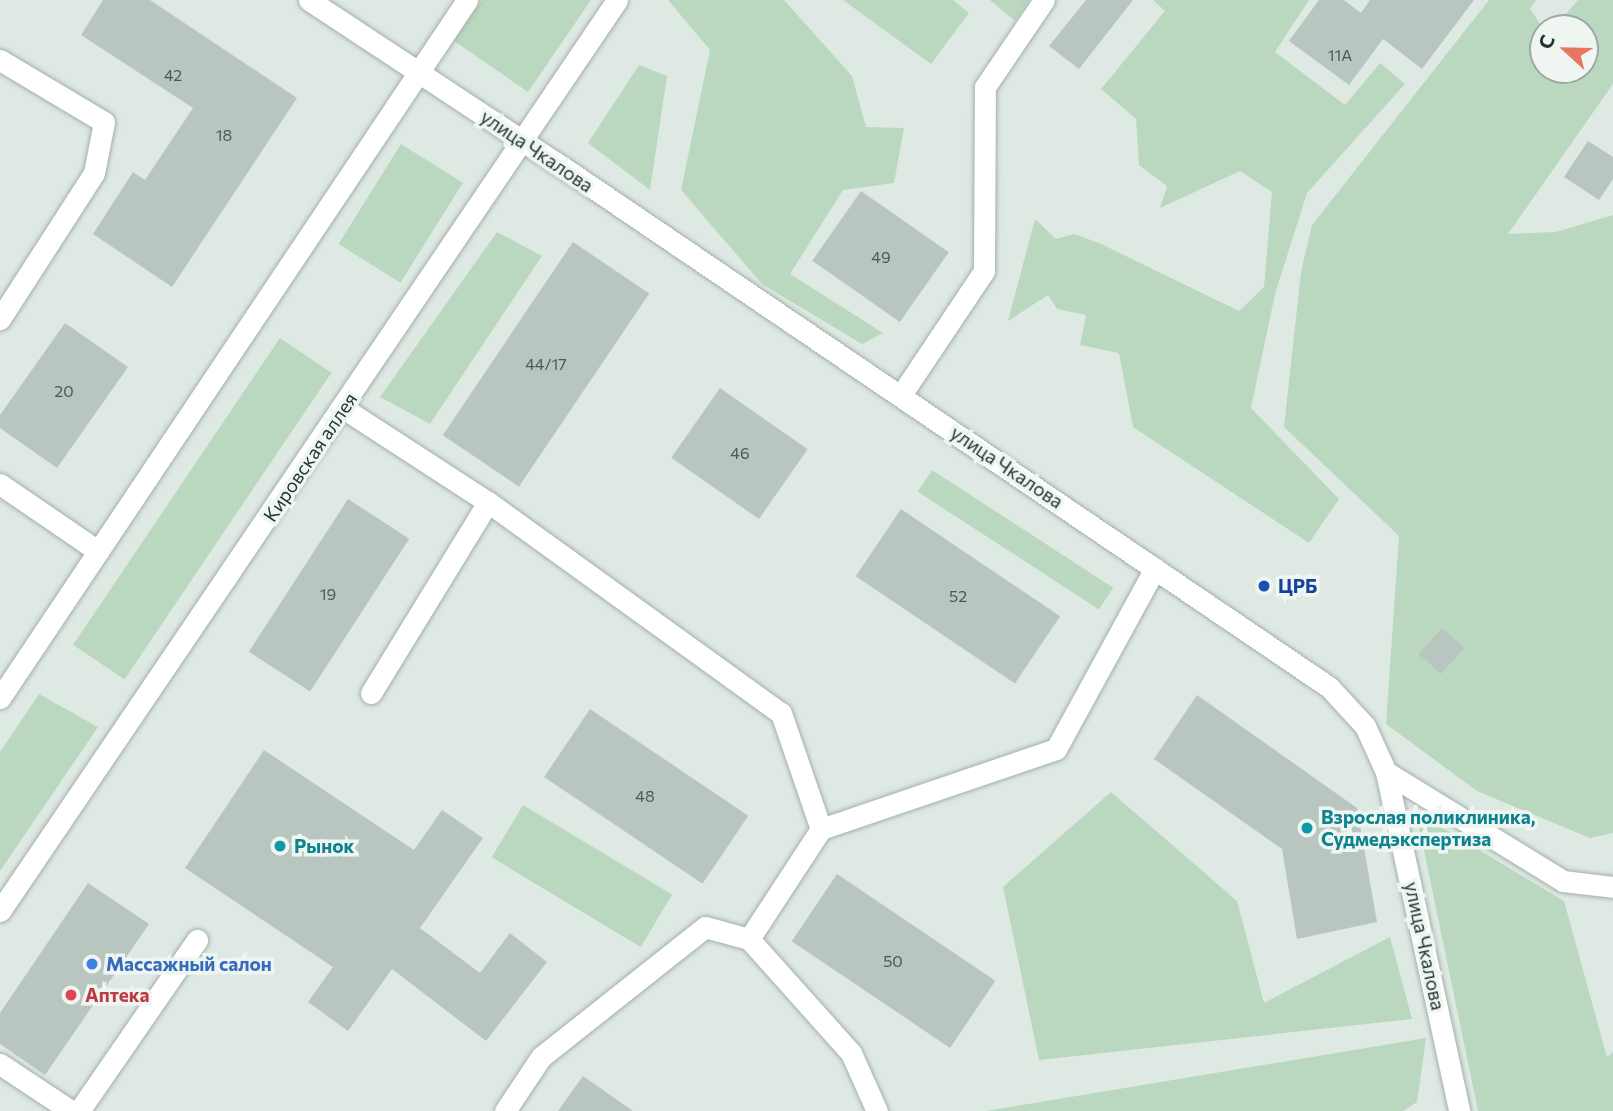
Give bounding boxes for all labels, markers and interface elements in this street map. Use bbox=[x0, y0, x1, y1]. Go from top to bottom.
north arrow bbox=[1529, 14, 1599, 84]
text: С bbox=[1533, 31, 1559, 52]
house number: 11А bbox=[1328, 45, 1352, 65]
house number: 42 bbox=[164, 65, 182, 85]
street label: улица Чкалова bbox=[476, 105, 598, 197]
house number: 18 bbox=[216, 125, 232, 145]
house number: 49 bbox=[871, 247, 891, 267]
house number: 44/17 bbox=[525, 354, 567, 374]
house number: 20 bbox=[54, 381, 74, 401]
street label: Кировская аллея bbox=[258, 388, 362, 526]
street label: улица Чкалова bbox=[946, 421, 1068, 513]
house number: 46 bbox=[730, 443, 750, 463]
place label: ЦРБ bbox=[1278, 575, 1317, 597]
marker: ЦРБ bbox=[1256, 578, 1272, 594]
house number: 19 bbox=[320, 584, 336, 604]
house number: 52 bbox=[949, 586, 967, 606]
house number: 48 bbox=[635, 786, 655, 806]
place label: Взрослая поликлиника, Судмедэкспертиза bbox=[1321, 806, 1535, 850]
marker: Взрослая поликлиника, Судмедэкспертиза bbox=[1299, 820, 1315, 836]
place label: Рынок bbox=[294, 835, 354, 857]
marker: Рынок bbox=[272, 838, 288, 854]
street label: улица Чкалова bbox=[1400, 880, 1450, 1012]
house number: 50 bbox=[883, 951, 903, 971]
place label: Массажный салон bbox=[106, 953, 272, 975]
marker: Массажный салон bbox=[84, 956, 100, 972]
place label: Аптека bbox=[85, 984, 150, 1006]
marker: Аптека bbox=[63, 987, 79, 1003]

